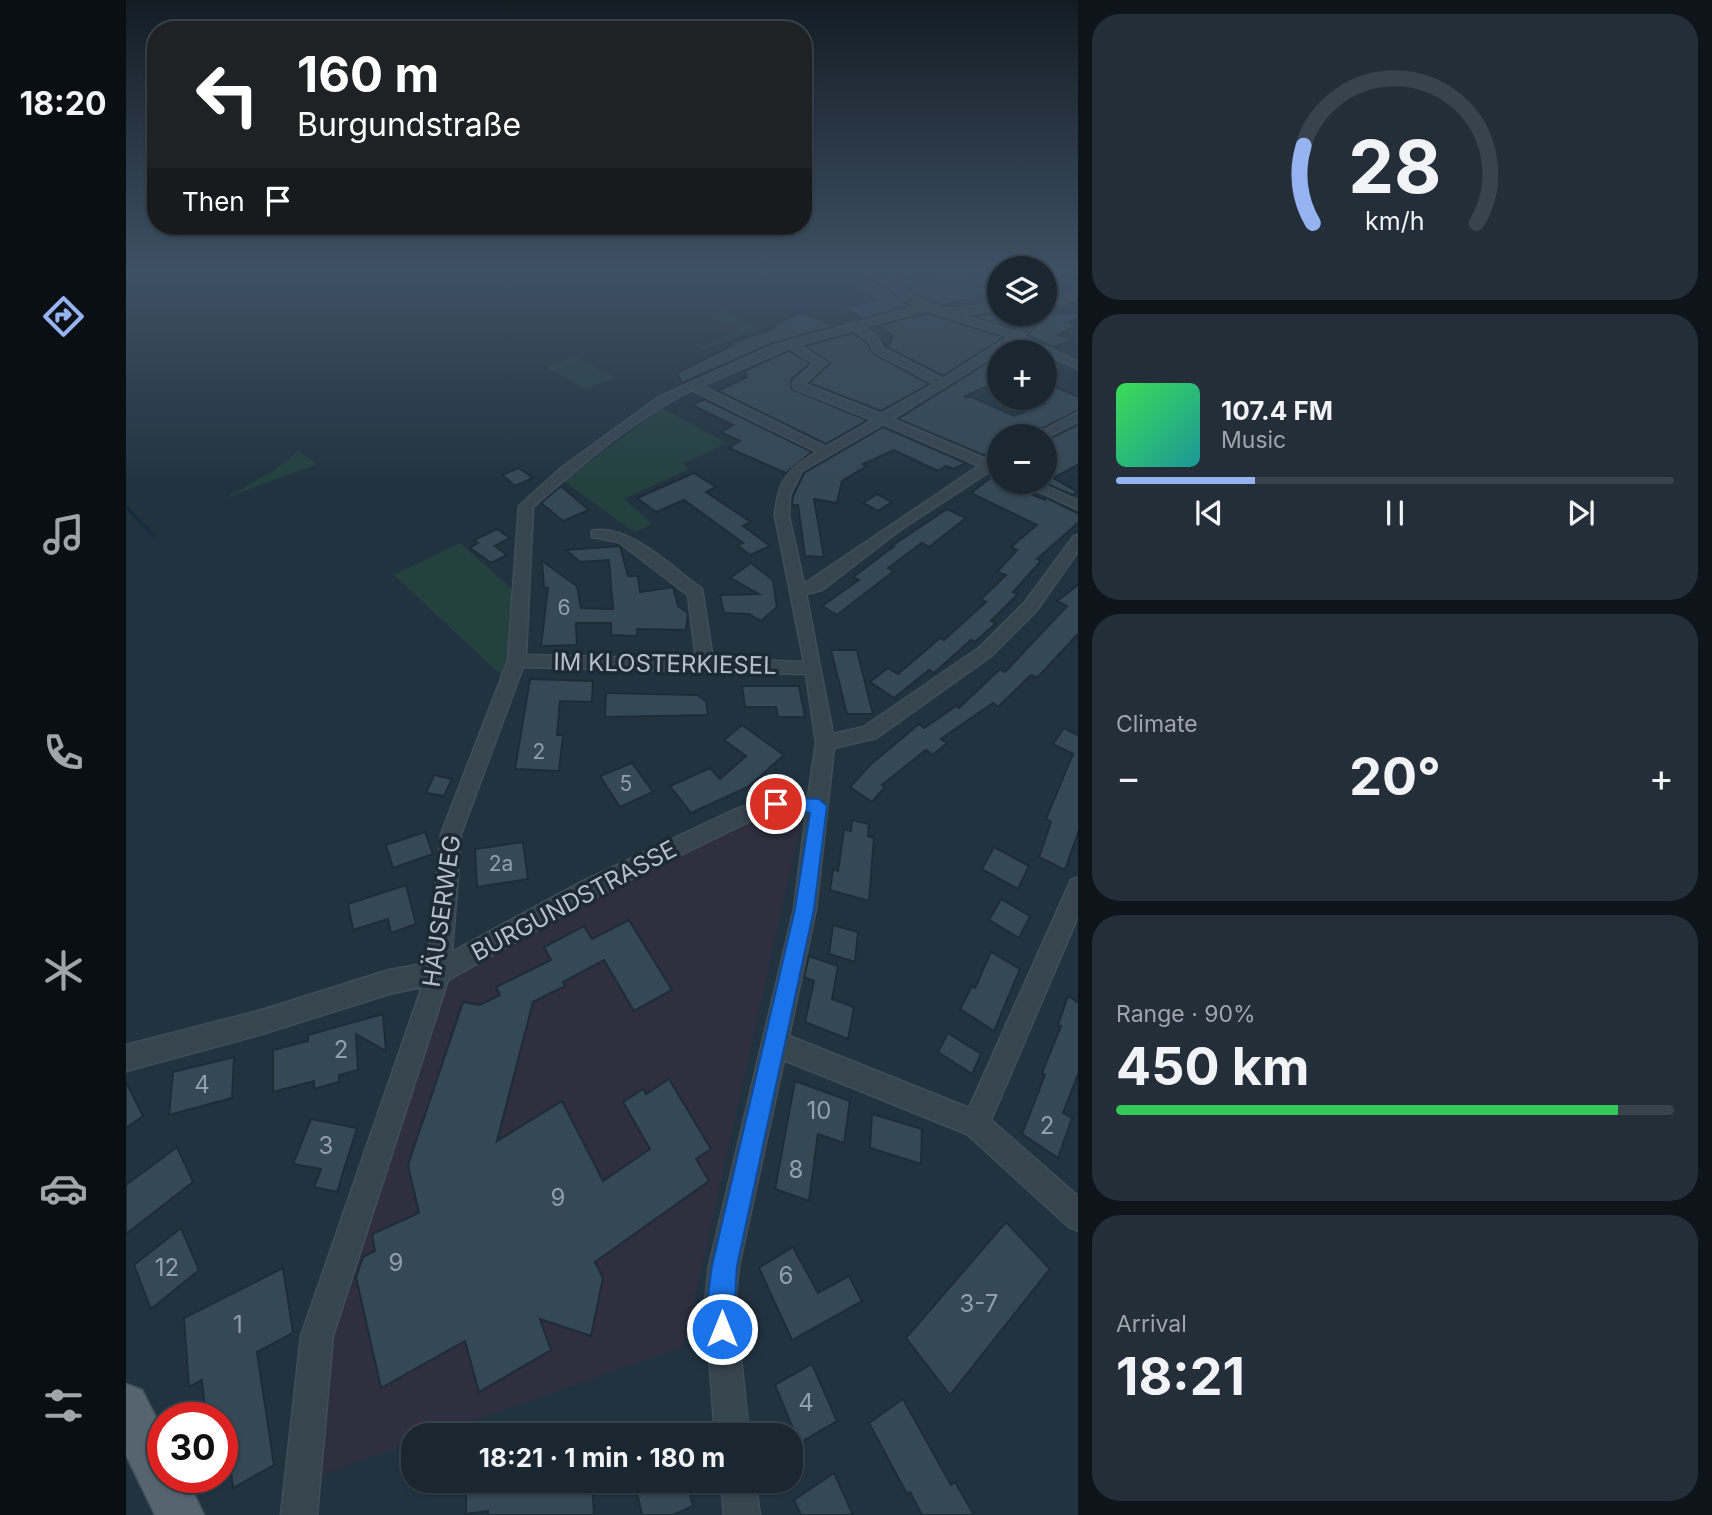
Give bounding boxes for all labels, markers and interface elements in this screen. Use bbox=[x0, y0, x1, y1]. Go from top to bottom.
text: 160 m bbox=[297, 45, 439, 104]
icon: left bbox=[182, 49, 273, 140]
text: 18:20 bbox=[19, 84, 107, 123]
text: Burgundstraße bbox=[297, 105, 521, 144]
text: 28 bbox=[1348, 122, 1442, 211]
icon: arrive bbox=[259, 182, 297, 220]
text: Then bbox=[182, 186, 245, 217]
text: km/h bbox=[1365, 206, 1425, 236]
map controls bbox=[987, 256, 1057, 494]
button: layers bbox=[987, 256, 1057, 326]
icon: directions bbox=[39, 292, 88, 341]
button: + bbox=[987, 340, 1057, 410]
text: 107.4 FM bbox=[1221, 395, 1333, 426]
button: − bbox=[987, 424, 1057, 494]
text: Music bbox=[1221, 426, 1286, 454]
icon: previous bbox=[1190, 494, 1228, 532]
icon: pause bbox=[1376, 494, 1414, 532]
icon: next bbox=[1562, 494, 1600, 532]
icon: music bbox=[39, 510, 88, 559]
house number: 6 bbox=[557, 595, 571, 620]
street label: IM KLOSTERKIESEL bbox=[553, 647, 777, 680]
text: Climate bbox=[1116, 710, 1198, 738]
icon: phone bbox=[39, 728, 88, 777]
house number: 2 bbox=[533, 739, 545, 764]
text: 20° bbox=[1349, 745, 1441, 808]
text: − bbox=[1116, 754, 1141, 800]
text: + bbox=[1649, 754, 1674, 800]
house number: 5 bbox=[620, 771, 632, 796]
pin bbox=[746, 774, 806, 834]
icon: arrive bbox=[757, 785, 795, 823]
street label: HÄUSERWEG bbox=[416, 833, 467, 989]
street label: BURGUNDSTRASSE bbox=[466, 834, 681, 967]
house number: 2a bbox=[489, 851, 513, 876]
icon: climate bbox=[39, 946, 88, 995]
text: Range · 90% bbox=[1116, 1000, 1256, 1028]
house number: 2 bbox=[334, 1035, 348, 1064]
text: 450 km bbox=[1116, 1035, 1309, 1098]
house number: 4 bbox=[194, 1070, 210, 1099]
house number: 10 bbox=[807, 1096, 831, 1125]
house number: 2 bbox=[1040, 1111, 1054, 1140]
house number: 3 bbox=[319, 1131, 333, 1160]
house number: 8 bbox=[789, 1155, 803, 1184]
icon: car bbox=[39, 1164, 88, 1213]
house number: 9 bbox=[551, 1183, 565, 1212]
house number: 9 bbox=[389, 1248, 403, 1277]
house number: 12 bbox=[155, 1253, 179, 1282]
house number: 6 bbox=[779, 1261, 793, 1290]
house number: 3-7 bbox=[960, 1289, 998, 1318]
position arrow bbox=[685, 1292, 759, 1366]
house number: 1 bbox=[233, 1310, 243, 1339]
text: Arrival bbox=[1116, 1310, 1187, 1338]
text: 18:21 bbox=[1116, 1345, 1245, 1408]
icon: filters bbox=[39, 1381, 88, 1430]
house number: 4 bbox=[798, 1388, 814, 1417]
speed limit sign: 30 bbox=[147, 1402, 238, 1493]
text: 18:21 · 1 min · 180 m bbox=[479, 1442, 725, 1473]

